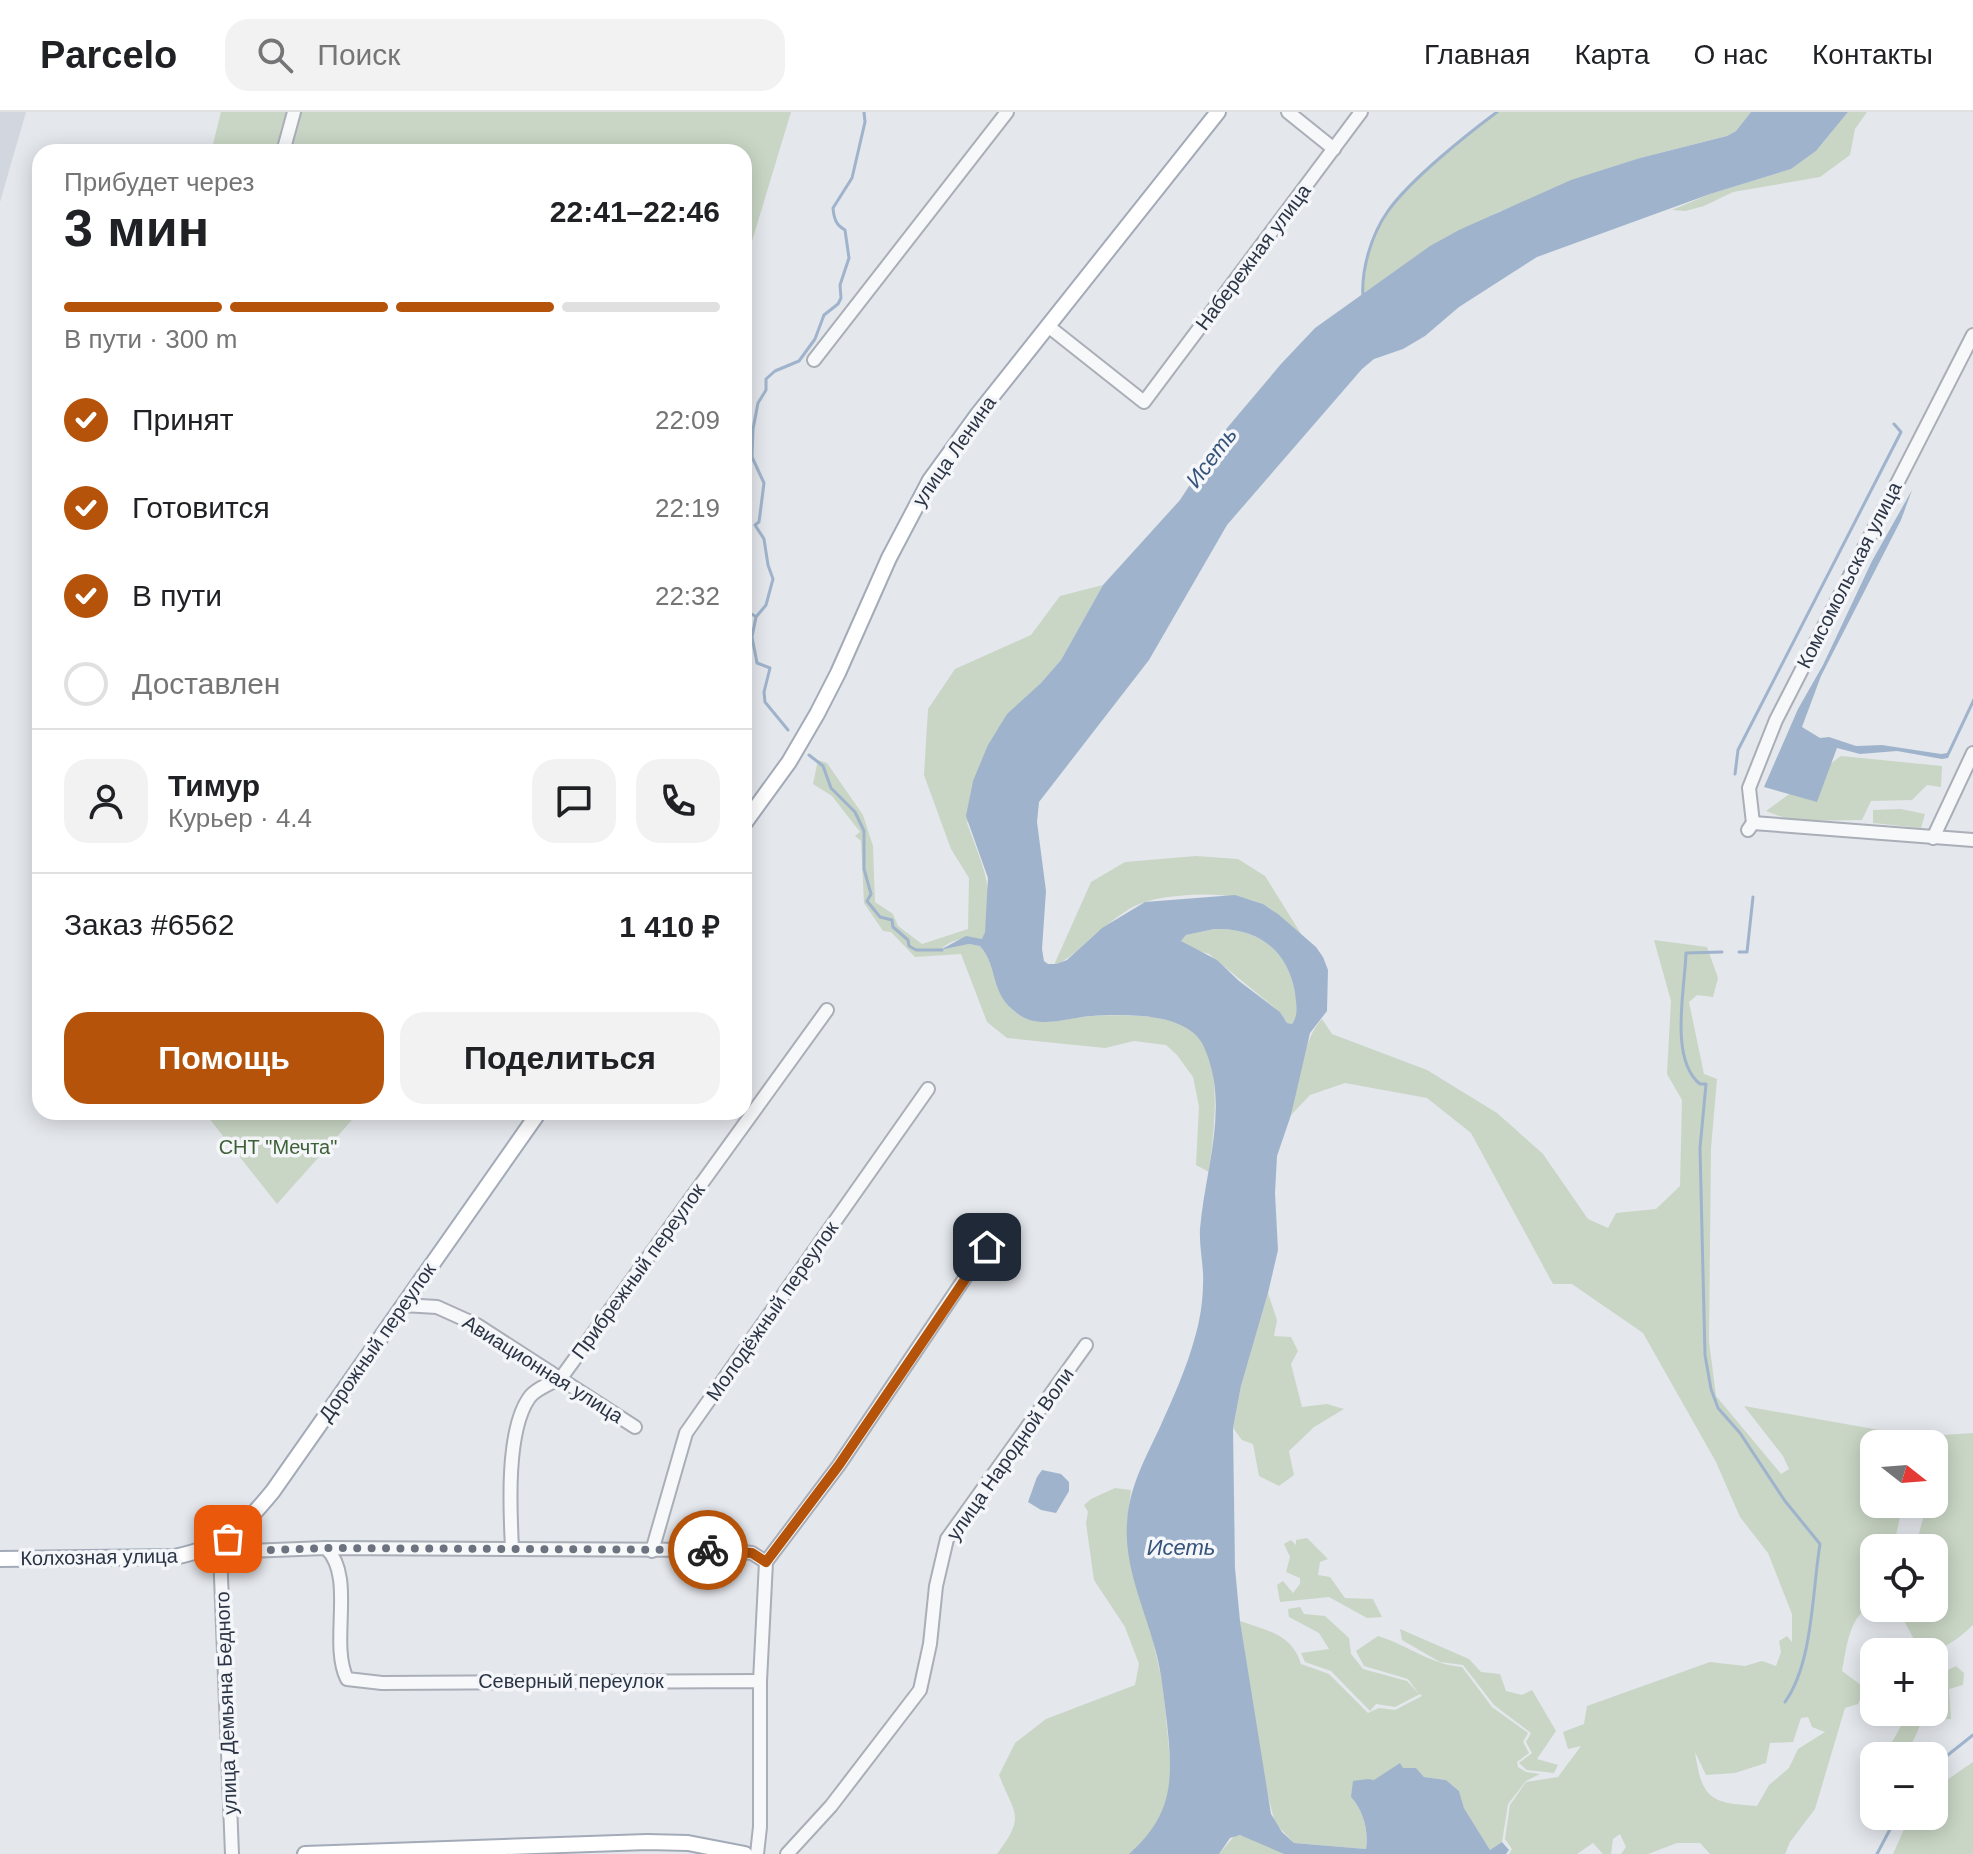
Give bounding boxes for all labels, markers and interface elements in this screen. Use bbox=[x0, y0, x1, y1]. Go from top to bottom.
search box bbox=[225, 19, 785, 91]
icon: search bbox=[253, 33, 297, 77]
text: Parcelo bbox=[40, 34, 177, 76]
text: Поиск bbox=[317, 38, 400, 71]
text: Главная bbox=[1424, 39, 1531, 70]
text: Карта bbox=[1575, 39, 1649, 70]
text: О нас bbox=[1693, 39, 1768, 70]
text: Контакты bbox=[1812, 39, 1933, 70]
text: Прибудет через bbox=[64, 167, 254, 197]
street label: Набережная улица bbox=[1191, 179, 1316, 334]
text: 22:41–22:46 bbox=[550, 195, 720, 228]
text: 3 мин bbox=[64, 199, 209, 257]
text: В пути · 300 m bbox=[64, 324, 237, 354]
street label: улица Ленина bbox=[908, 391, 1001, 510]
icon: check bbox=[64, 398, 108, 442]
text: Принят bbox=[132, 403, 234, 436]
text: 22:09 bbox=[655, 405, 720, 435]
water label: Исеть bbox=[1181, 422, 1242, 492]
street label: Комсомольская улица bbox=[1792, 477, 1906, 672]
icon: check bbox=[64, 486, 108, 530]
text: Готовится bbox=[132, 491, 270, 524]
text: 22:19 bbox=[655, 493, 720, 523]
icon: check bbox=[64, 574, 108, 618]
text: В пути bbox=[132, 579, 222, 612]
text: 22:32 bbox=[655, 581, 720, 611]
text: Доставлен bbox=[132, 667, 280, 700]
button: person bbox=[64, 759, 148, 843]
button: chat bbox=[532, 759, 616, 843]
button: phone bbox=[636, 759, 720, 843]
text: Тимур bbox=[168, 769, 260, 802]
text: Курьер · 4.4 bbox=[168, 803, 312, 833]
text: Заказ #6562 bbox=[64, 908, 234, 941]
text: 1 410 ₽ bbox=[619, 910, 720, 943]
button: Помощь bbox=[64, 1012, 384, 1104]
button: Поделиться bbox=[400, 1012, 720, 1104]
park label: СНТ "Мечта" bbox=[219, 1136, 337, 1158]
street label: Прибрежный переулок bbox=[567, 1179, 709, 1363]
pin bbox=[953, 1213, 1021, 1281]
street label: Молодёжный переулок bbox=[702, 1217, 842, 1405]
icon: home bbox=[965, 1225, 1009, 1269]
street label: Дорожный переулок bbox=[314, 1259, 440, 1425]
street label: Авиационная улица bbox=[459, 1311, 628, 1428]
street label: улица Народной Воли bbox=[942, 1364, 1078, 1544]
north arrow bbox=[1860, 1430, 1948, 1518]
map controls bbox=[1860, 1430, 1948, 1830]
pin bbox=[194, 1505, 262, 1573]
courier bbox=[668, 1510, 748, 1590]
icon: bag bbox=[206, 1517, 250, 1561]
icon: bike bbox=[686, 1528, 730, 1572]
button: locate bbox=[1860, 1534, 1948, 1622]
water label: Исеть bbox=[1147, 1535, 1215, 1560]
street label: Колхозная улица bbox=[20, 1545, 179, 1569]
street label: улица Демьяна Бедного bbox=[211, 1591, 241, 1815]
button: + bbox=[1860, 1638, 1948, 1726]
street label: Северный переулок bbox=[478, 1670, 664, 1692]
button: − bbox=[1860, 1742, 1948, 1830]

